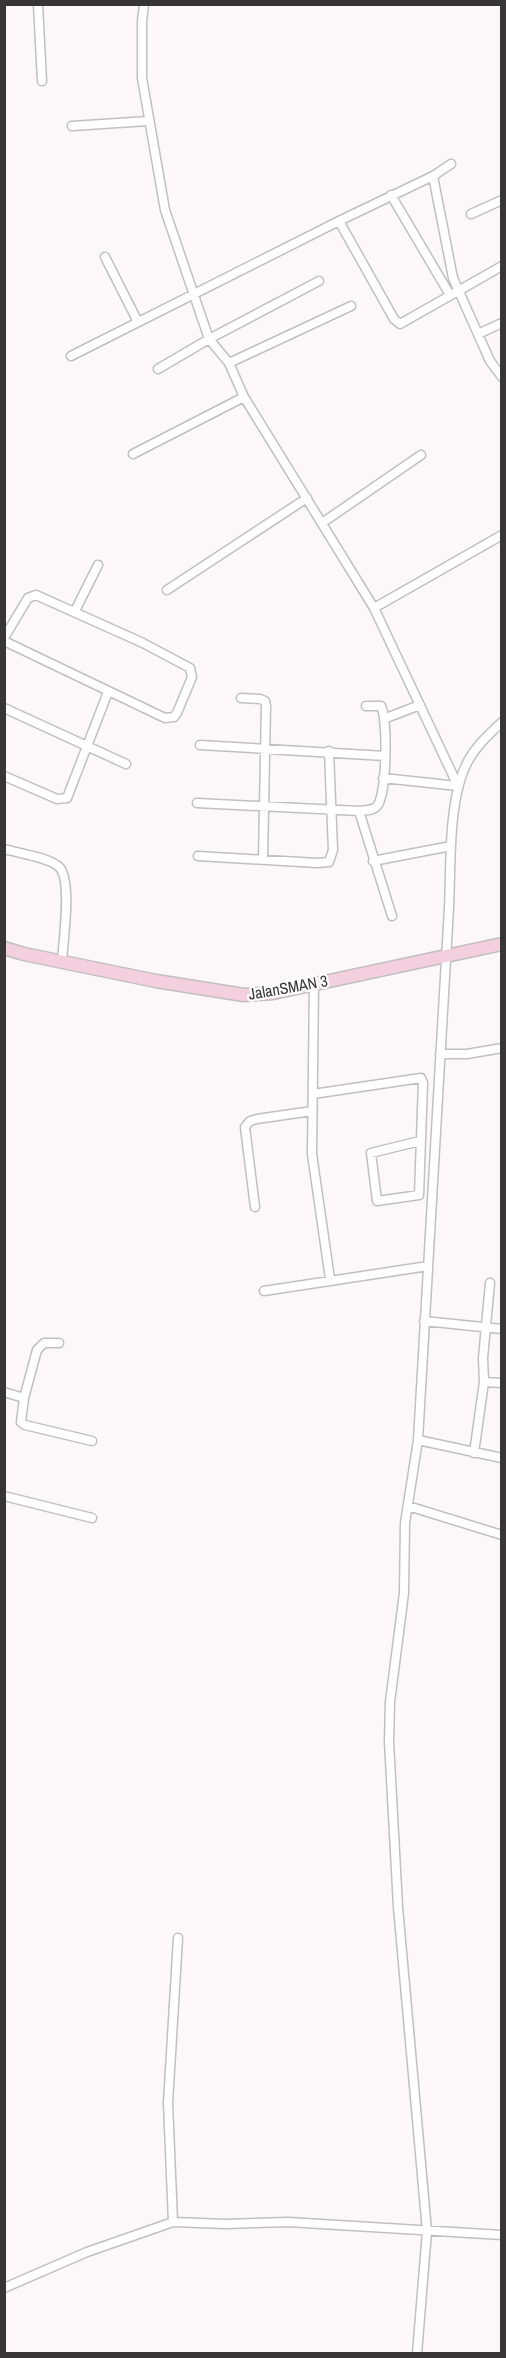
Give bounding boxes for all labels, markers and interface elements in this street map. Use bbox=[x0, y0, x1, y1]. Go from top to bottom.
street label: JalanSMAN 3 bbox=[247, 969, 329, 1005]

